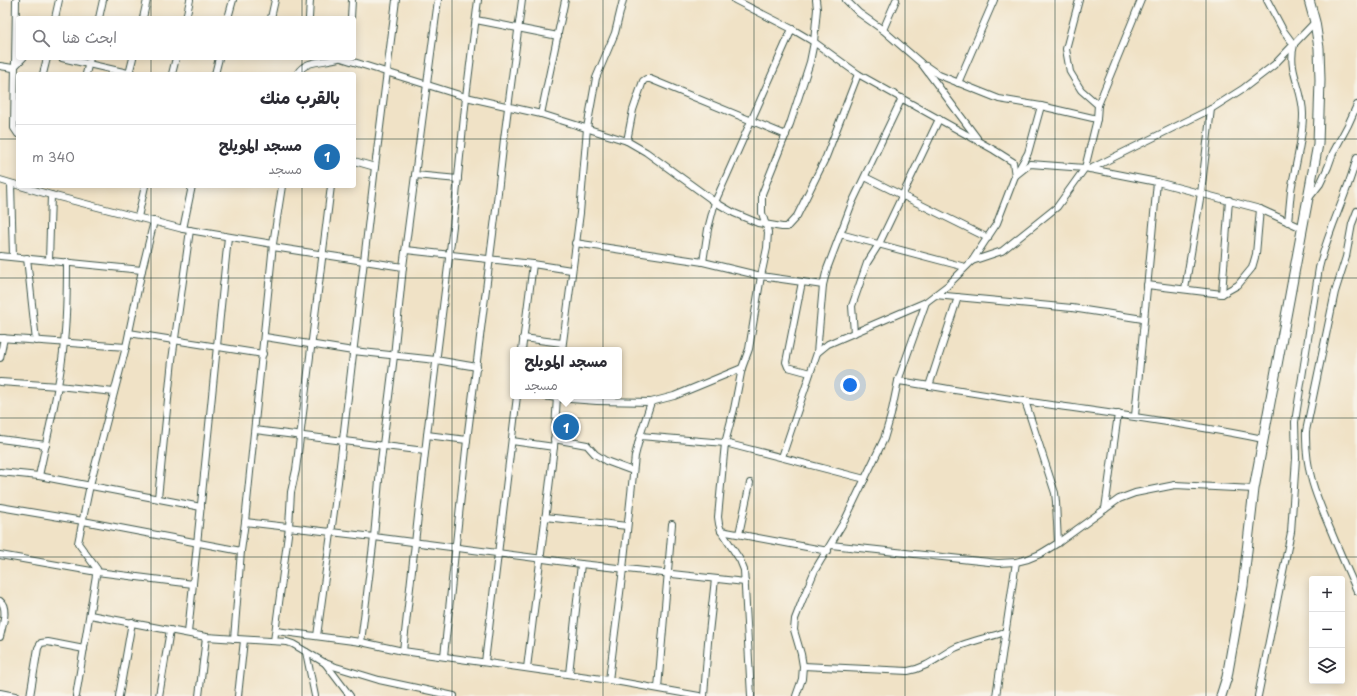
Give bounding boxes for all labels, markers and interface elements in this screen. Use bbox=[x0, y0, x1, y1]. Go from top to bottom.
search box bbox=[16, 16, 356, 60]
text: ابحث هنا bbox=[62, 25, 117, 48]
icon: search bbox=[30, 27, 52, 49]
text: بالقرب منك bbox=[260, 84, 340, 110]
text: مسجد المويلح bbox=[219, 133, 302, 156]
text: 340 m bbox=[32, 147, 75, 166]
text: 1 bbox=[324, 147, 330, 166]
text: مسجد bbox=[269, 159, 302, 178]
popup bbox=[510, 347, 622, 399]
text: مسجد المويلح bbox=[524, 349, 608, 372]
text: مسجد bbox=[524, 375, 558, 394]
your location bbox=[840, 375, 860, 395]
pin: 1 bbox=[553, 412, 579, 442]
map controls bbox=[1309, 576, 1345, 684]
button: + bbox=[1309, 576, 1345, 612]
button: − bbox=[1309, 612, 1345, 648]
button: layers bbox=[1309, 648, 1345, 684]

